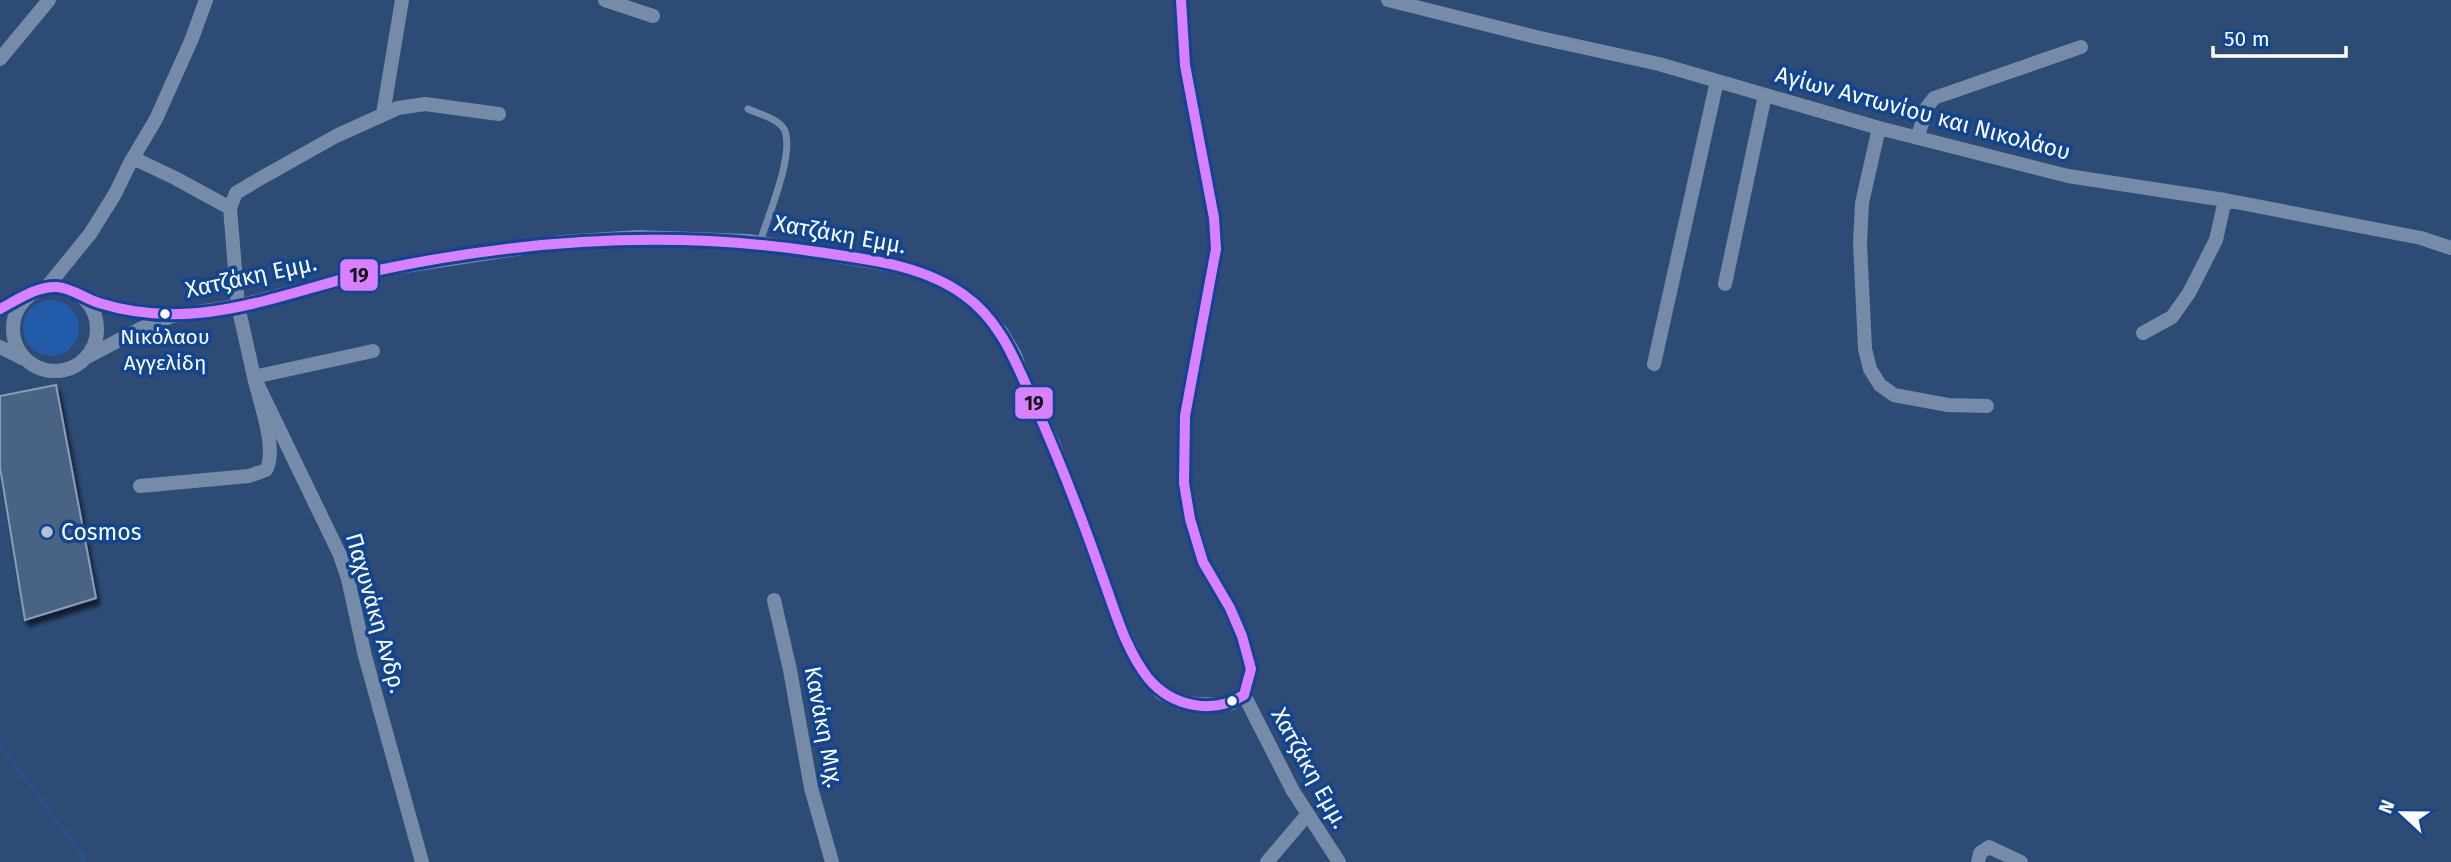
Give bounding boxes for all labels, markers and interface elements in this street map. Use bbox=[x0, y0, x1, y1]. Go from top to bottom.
scale bar bbox=[2213, 14, 2346, 58]
text: 50 m bbox=[2224, 26, 2270, 52]
street label: Αγίων Αντωνίου και Νικολάου bbox=[1772, 60, 2074, 166]
street label: Χατζάκη Εμμ. bbox=[772, 209, 908, 259]
street label: Χατζάκη Εμμ. bbox=[183, 248, 319, 304]
line badge: 19 bbox=[339, 258, 379, 292]
text: 19 bbox=[349, 264, 369, 287]
marker: Νικόλαου Αγγελίδη bbox=[158, 307, 172, 321]
place label: Νικόλαου Αγγελίδη bbox=[120, 324, 210, 376]
line badge: 19 bbox=[1014, 386, 1054, 420]
text: 19 bbox=[1024, 392, 1044, 415]
place label: Cosmos bbox=[61, 518, 141, 546]
marker: Cosmos bbox=[39, 524, 55, 540]
street label: Παχυνάκη Ανδρ. bbox=[340, 530, 412, 696]
street label: Κανάκη Μιχ. bbox=[799, 664, 849, 790]
unlabelled marker bbox=[1225, 694, 1239, 708]
street label: Χατζάκη Εμμ. bbox=[1265, 703, 1355, 833]
north arrow bbox=[2367, 778, 2437, 848]
text: N bbox=[2374, 797, 2400, 817]

